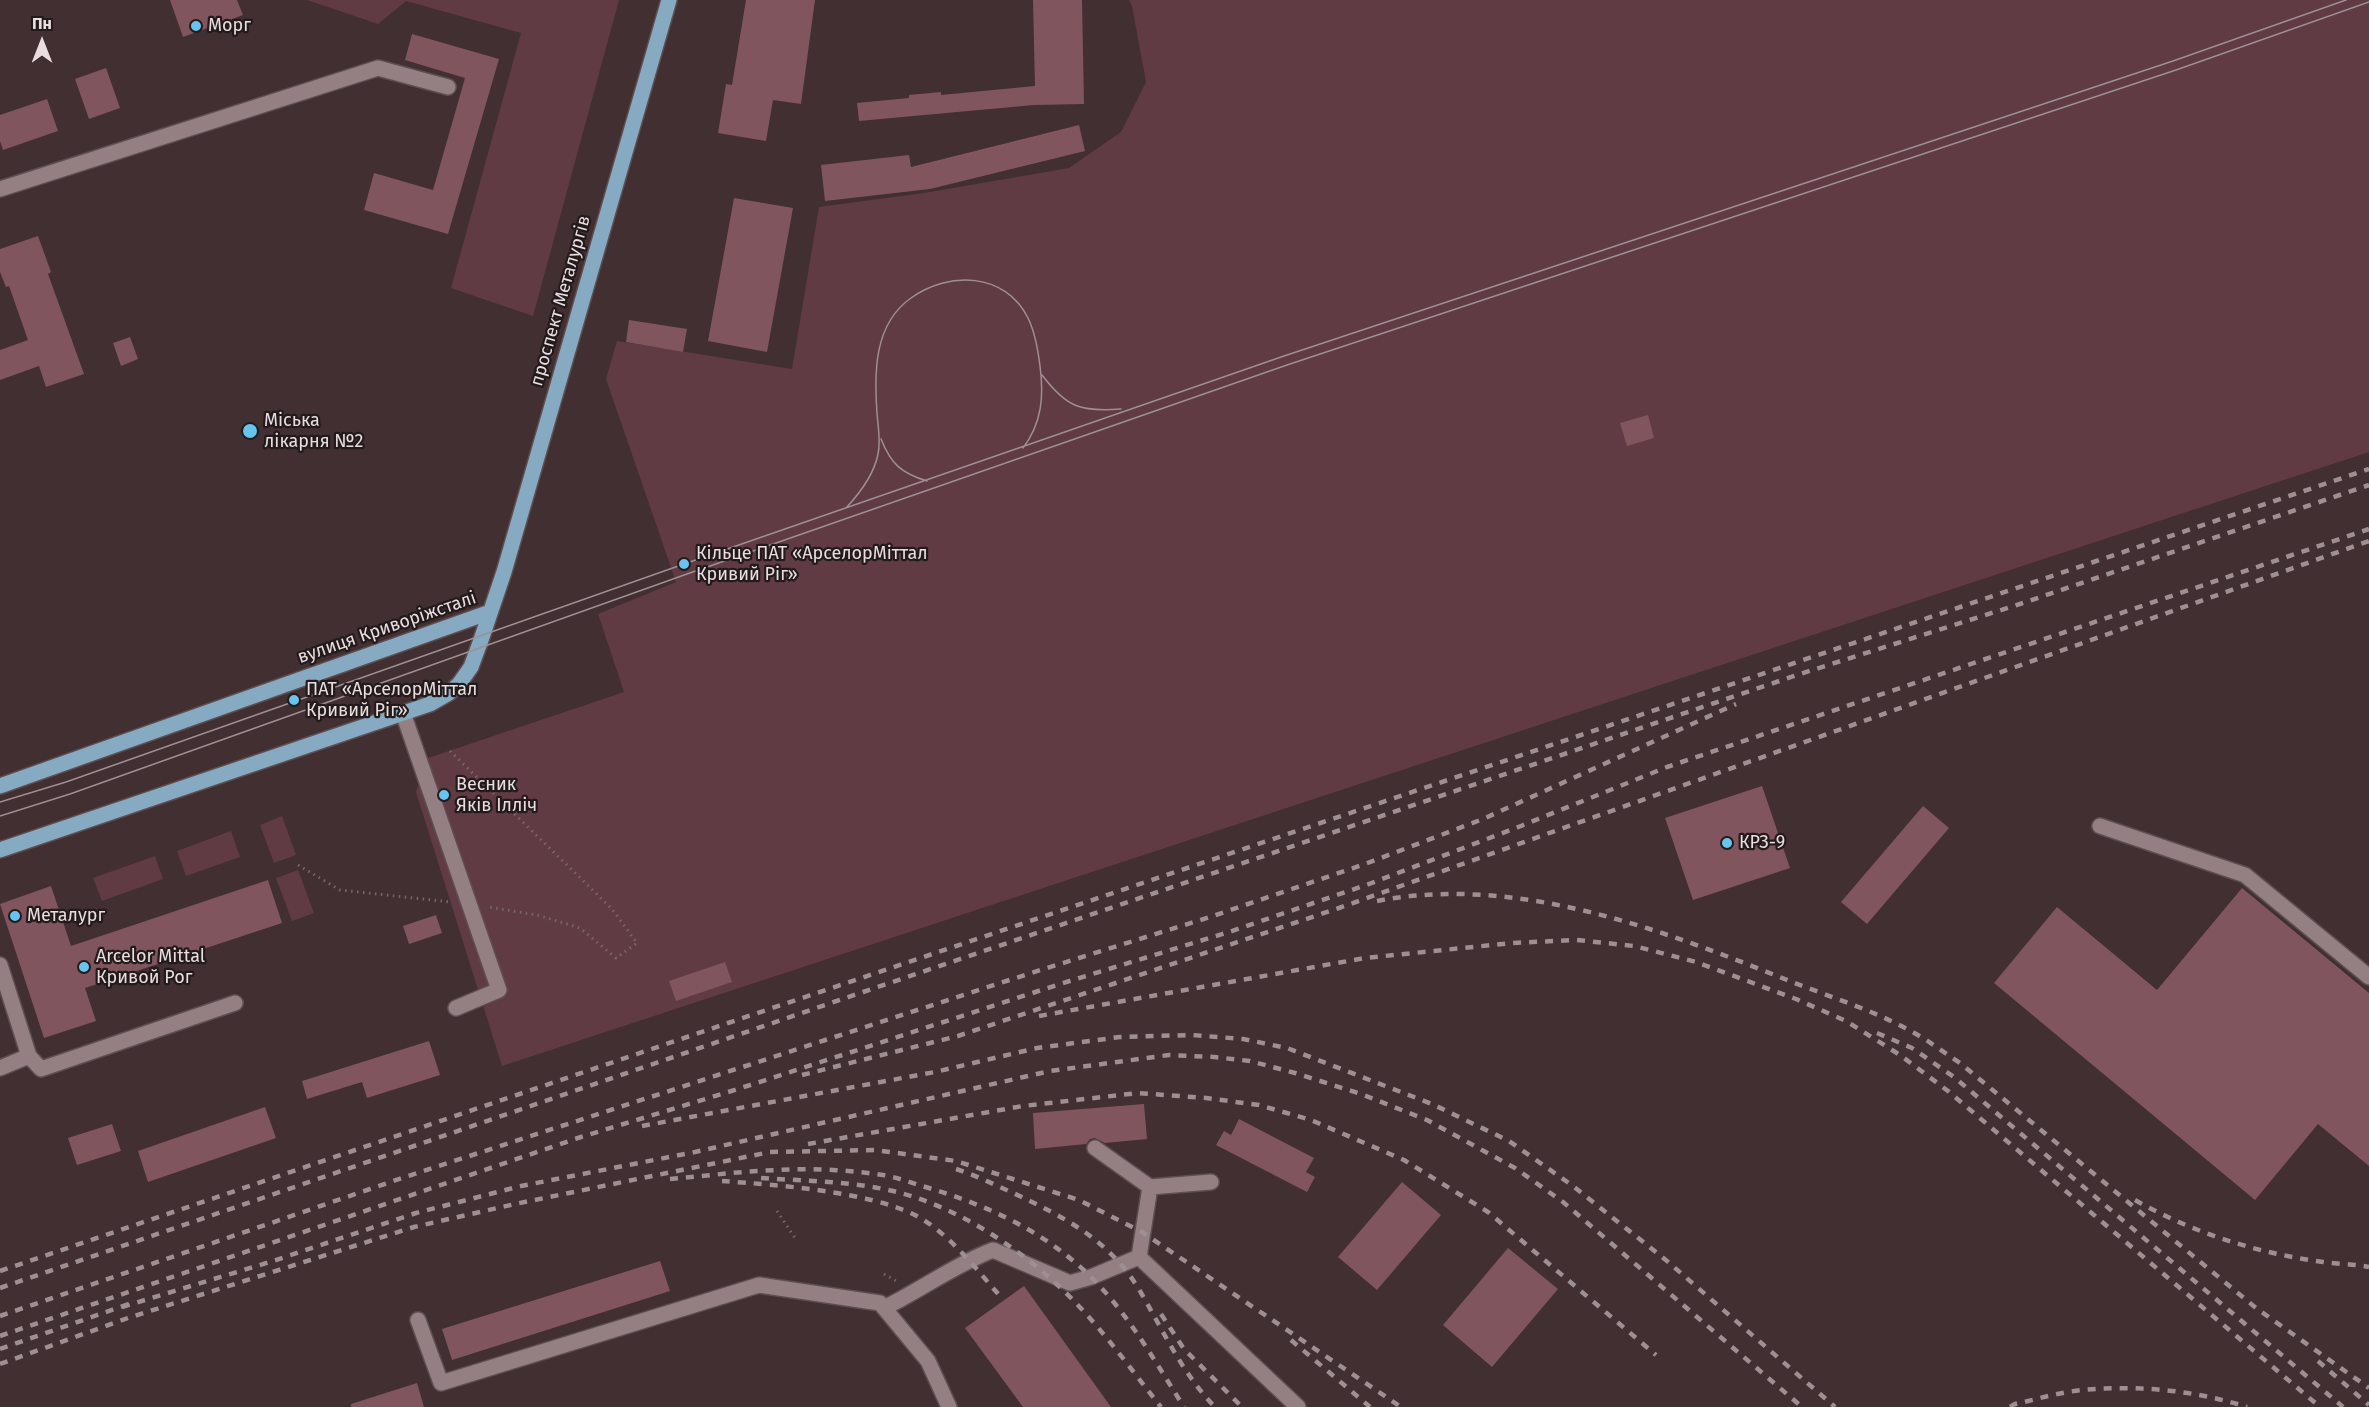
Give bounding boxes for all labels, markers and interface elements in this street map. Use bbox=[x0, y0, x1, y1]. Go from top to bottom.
north arrow bbox=[12, 12, 72, 72]
text: Пн bbox=[32, 14, 52, 33]
place label: Морг bbox=[208, 15, 251, 37]
marker: Морг bbox=[189, 19, 203, 33]
street label: проспект Металургів bbox=[526, 213, 596, 389]
place label: Міська лікарня №2 bbox=[264, 410, 363, 452]
marker: Міська лікарня №2 bbox=[241, 422, 259, 440]
place label: Кільце ПАТ «АрселорМіттал Кривий Ріг» bbox=[696, 543, 928, 586]
marker: Кільце ПАТ «АрселорМіттал Кривий Ріг» bbox=[677, 557, 691, 571]
street label: вулиця Криворіжсталі bbox=[295, 587, 479, 669]
place label: ПАТ «АрселорМіттал Кривий Ріг» bbox=[306, 679, 477, 722]
marker: ПАТ «АрселорМіттал Кривий Ріг» bbox=[287, 693, 301, 707]
place label: Весник Яків Ілліч bbox=[456, 774, 537, 816]
marker: Весник Яків Ілліч bbox=[437, 788, 451, 802]
place label: КРЗ-9 bbox=[1739, 832, 1785, 854]
marker: КРЗ-9 bbox=[1720, 836, 1734, 850]
place label: Металург bbox=[27, 905, 105, 927]
marker: Металург bbox=[8, 909, 22, 923]
place label: Arcelor Mittal Кривой Рог bbox=[96, 946, 205, 988]
marker: Arcelor Mittal Кривой Рог bbox=[77, 960, 91, 974]

